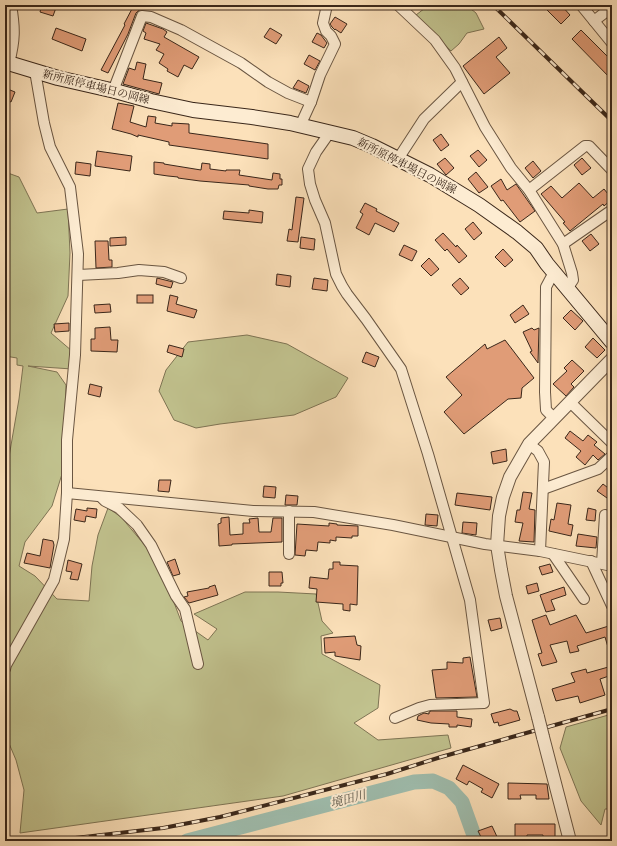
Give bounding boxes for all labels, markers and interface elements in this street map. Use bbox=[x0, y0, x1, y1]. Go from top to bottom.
street label: 新所原停車場日の岡線 bbox=[41, 67, 151, 107]
street label: 新所原停車場日の岡線 bbox=[355, 135, 459, 197]
water label: 境田川 bbox=[329, 787, 369, 810]

